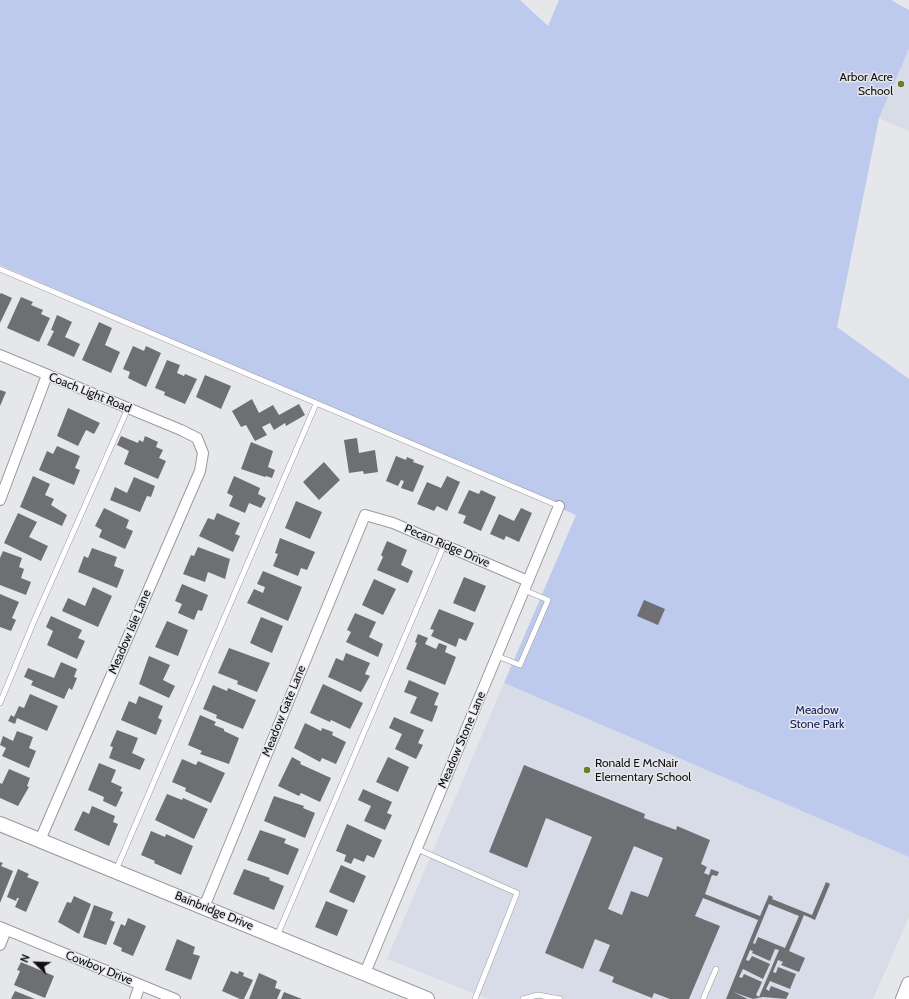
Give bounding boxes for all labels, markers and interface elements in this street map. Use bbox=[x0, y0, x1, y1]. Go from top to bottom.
place label: Arbor Acre School bbox=[840, 70, 893, 98]
marker: Arbor Acre School bbox=[896, 79, 906, 89]
street label: Coach Light Road bbox=[47, 370, 133, 416]
street label: Pecan Ridge Drive bbox=[402, 521, 492, 571]
street label: Meadow Isle Lane bbox=[106, 588, 154, 676]
street label: Meadow Gate Lane bbox=[259, 663, 309, 759]
street label: Meadow Stone Lane bbox=[435, 689, 489, 791]
park label: Meadow Stone Park bbox=[790, 703, 844, 731]
place label: Ronald E McNair Elementary School bbox=[595, 756, 691, 784]
marker: Ronald E McNair Elementary School bbox=[582, 765, 592, 775]
street label: Bainbridge Drive bbox=[173, 889, 255, 933]
north arrow bbox=[16, 943, 56, 983]
street label: Cowboy Drive bbox=[63, 948, 135, 988]
text: N bbox=[17, 952, 33, 965]

